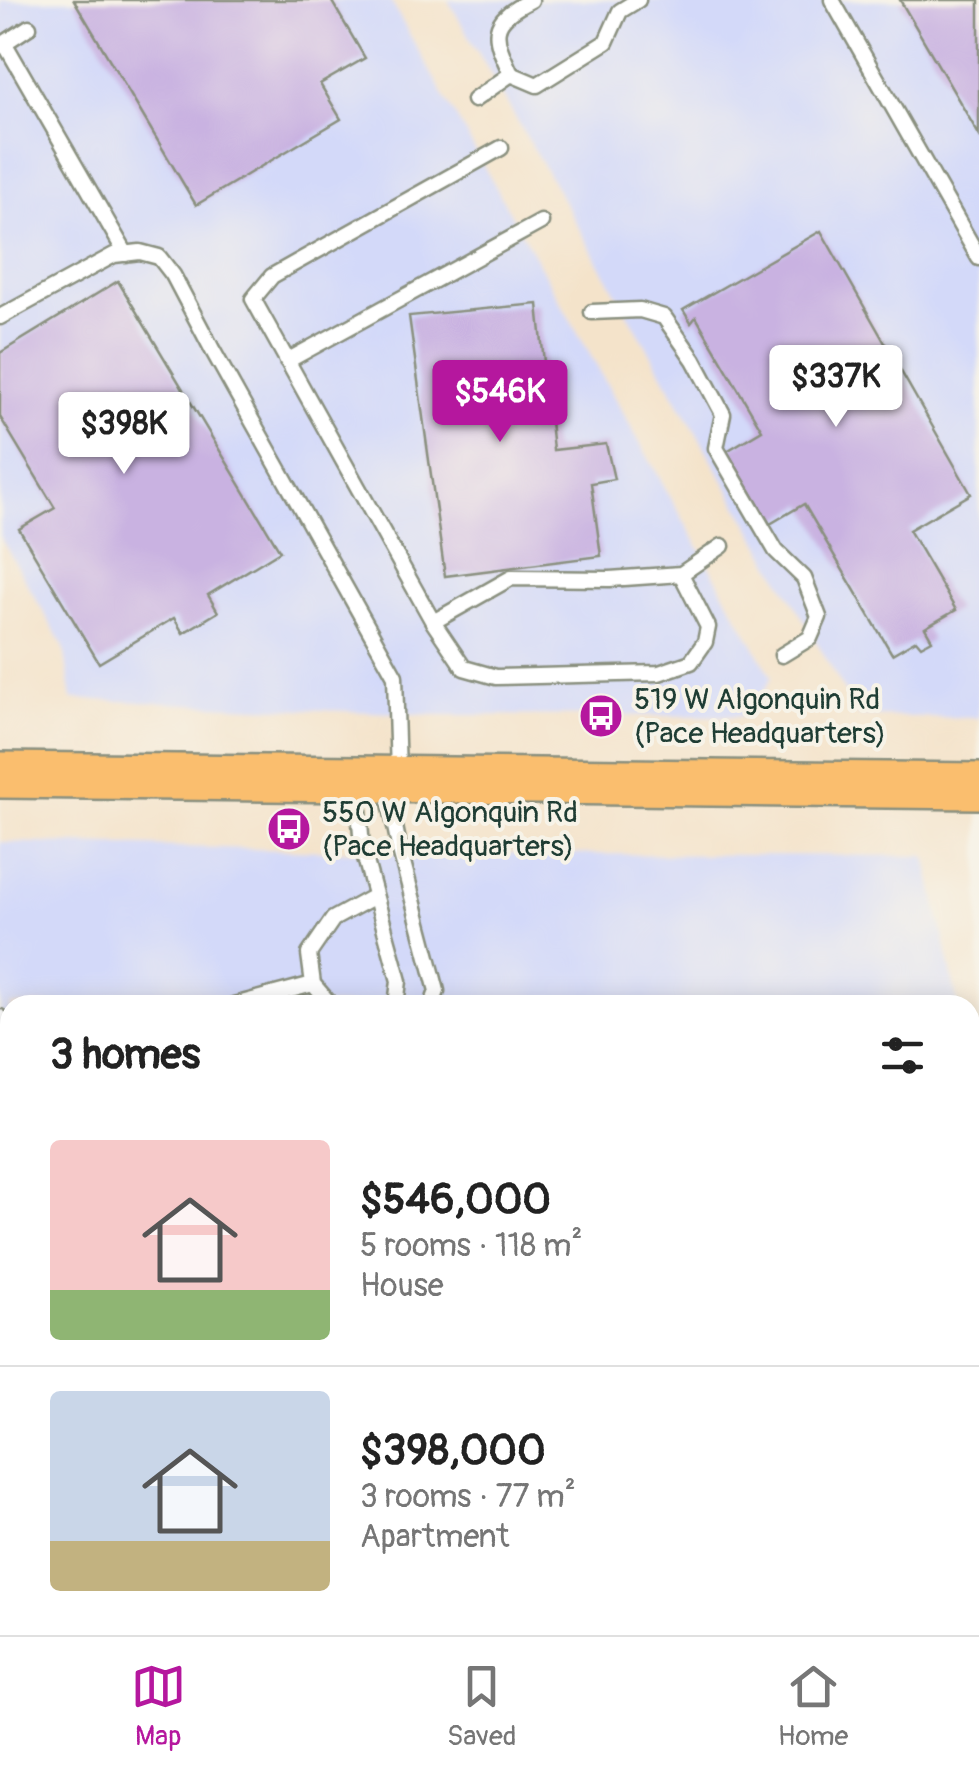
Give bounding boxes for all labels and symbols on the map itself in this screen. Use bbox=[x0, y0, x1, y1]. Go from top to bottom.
pin: $337K bbox=[766, 345, 906, 430]
pin: $546K bbox=[430, 360, 570, 445]
pin: $398K bbox=[54, 392, 194, 477]
place label: 519 W Algonquin Rd (Pace Headquarters) bbox=[634, 681, 886, 752]
bus stop icon: 519 W Algonquin Rd (Pace Headquarters) bbox=[578, 693, 624, 739]
place label: 550 W Algonquin Rd (Pace Headquarters) bbox=[322, 794, 578, 865]
bus stop icon: 550 W Algonquin Rd (Pace Headquarters) bbox=[266, 806, 312, 852]

